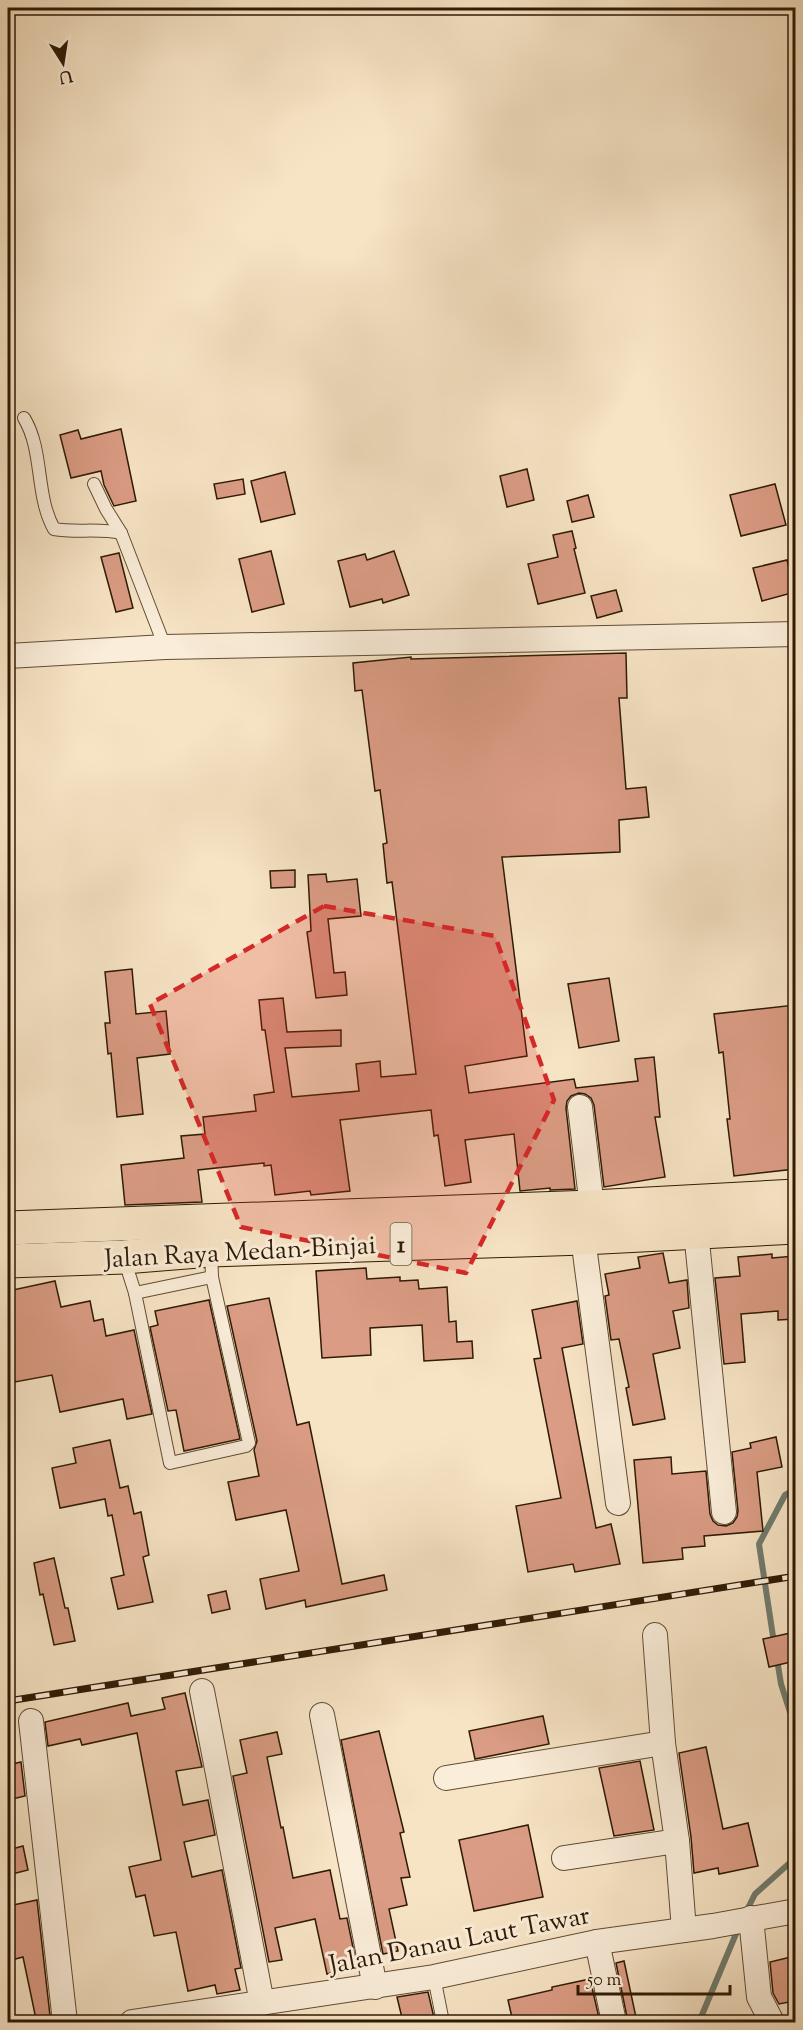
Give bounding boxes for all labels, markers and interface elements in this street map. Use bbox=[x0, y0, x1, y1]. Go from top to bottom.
north arrow bbox=[33, 33, 93, 93]
text: U bbox=[56, 63, 74, 88]
road number: 1 bbox=[390, 1223, 412, 1265]
street label: Jalan Raya Medan-Binjai bbox=[101, 1228, 377, 1279]
street label: Jalan Danau Laut Tawar bbox=[324, 1898, 593, 1985]
scale bar bbox=[578, 1958, 730, 1996]
text: 50 m bbox=[586, 1968, 622, 1994]

